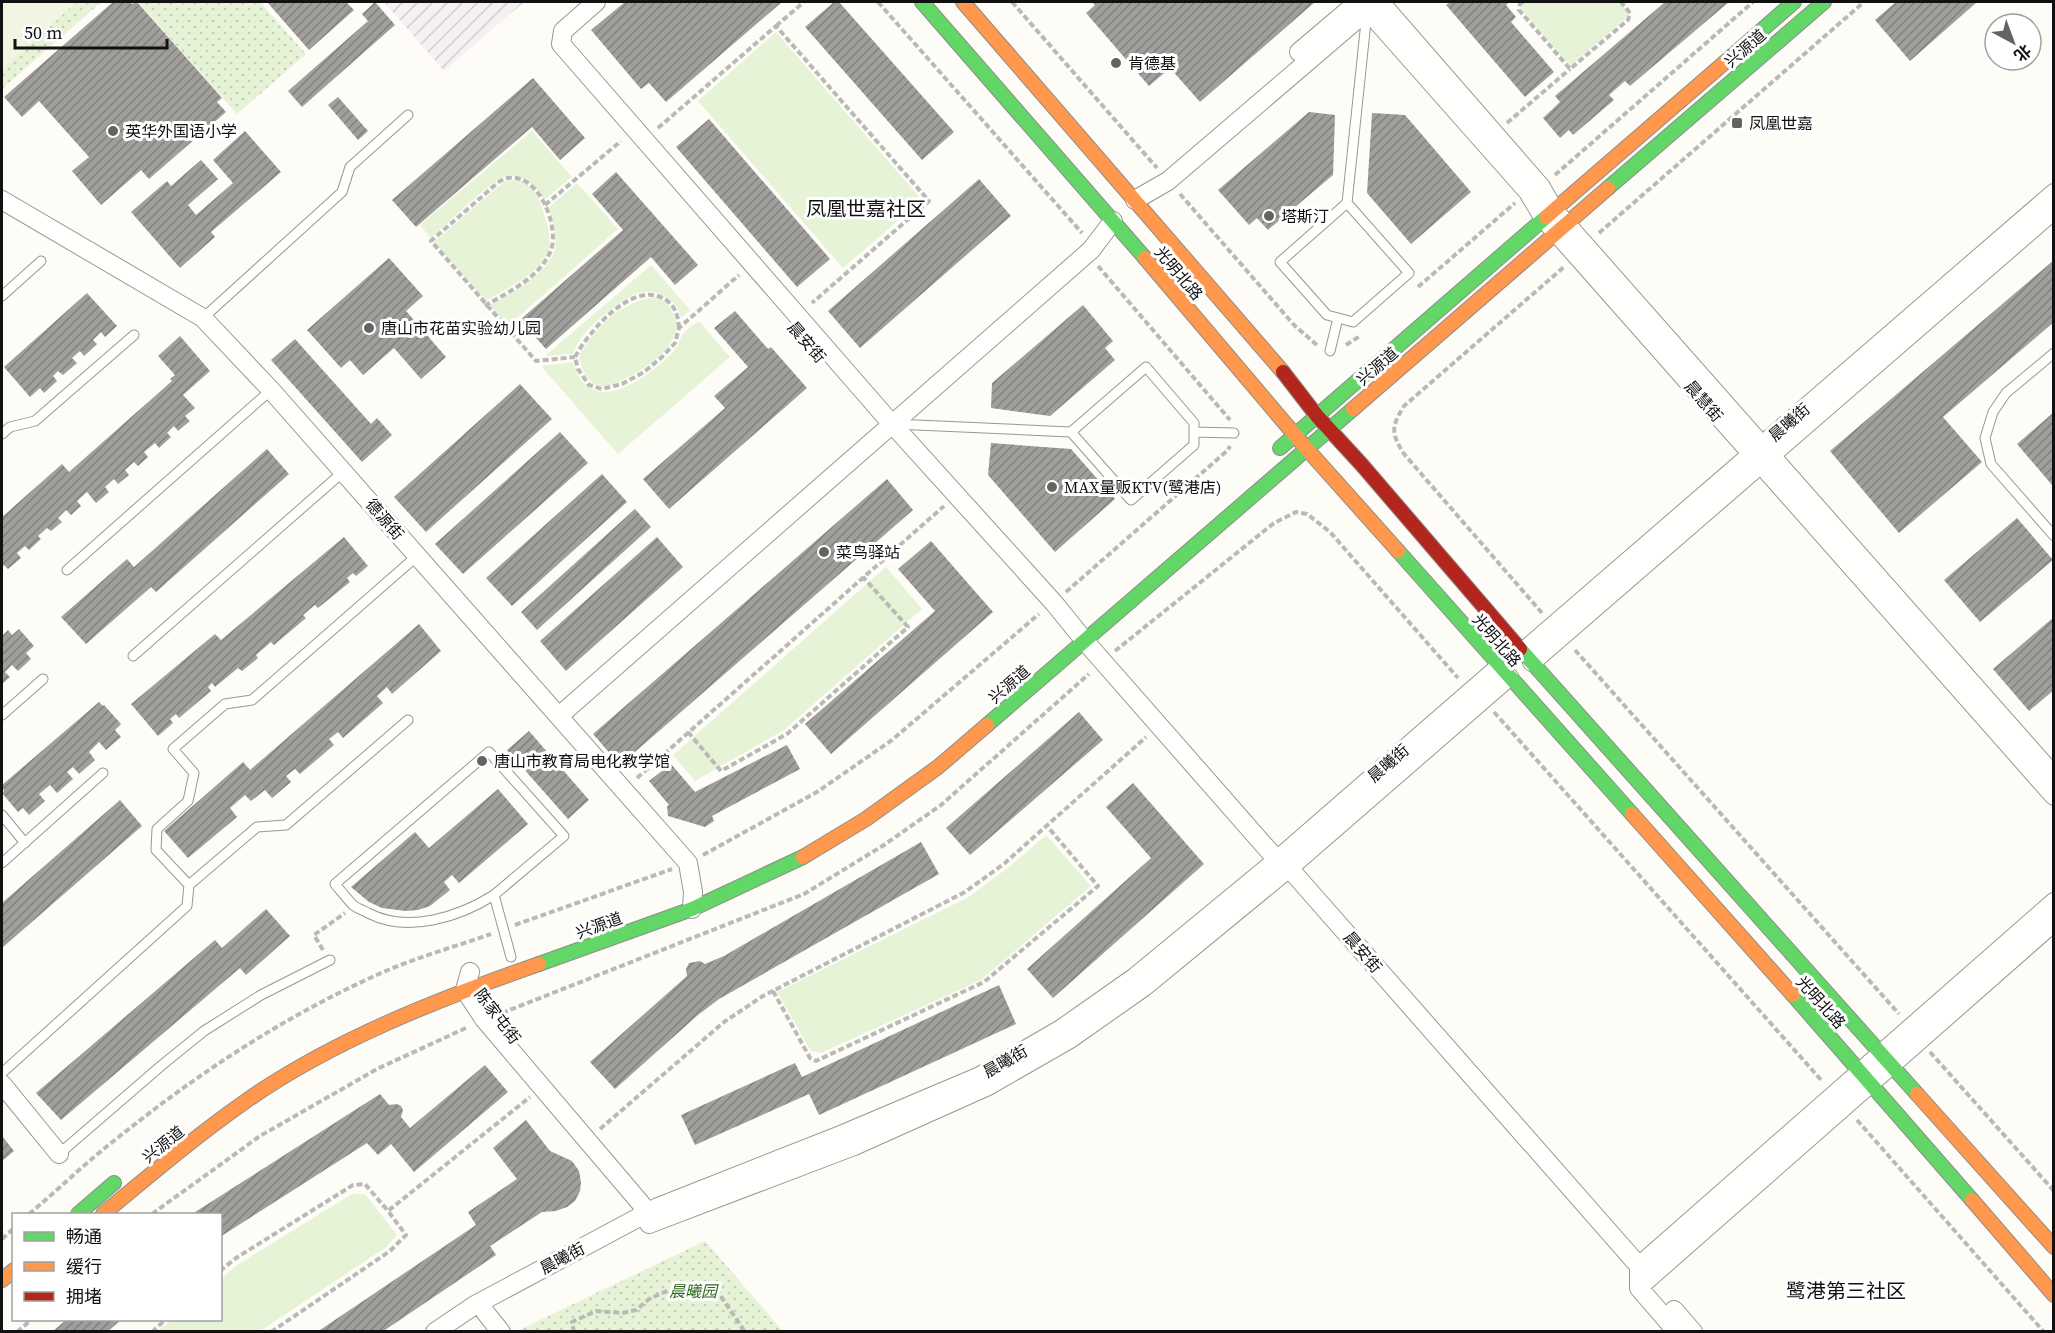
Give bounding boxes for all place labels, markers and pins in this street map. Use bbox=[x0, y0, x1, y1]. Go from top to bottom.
place label: 肯德基 bbox=[1128, 52, 1176, 74]
marker: 肯德基 bbox=[1109, 56, 1123, 70]
place label: 凤凰世嘉 bbox=[1749, 112, 1813, 134]
marker: 凤凰世嘉 bbox=[1730, 116, 1744, 130]
place label: 英华外国语小学 bbox=[125, 120, 237, 142]
marker: 英华外国语小学 bbox=[106, 124, 120, 138]
place label: 塔斯汀 bbox=[1281, 205, 1329, 227]
marker: 塔斯汀 bbox=[1262, 209, 1276, 223]
place label: 唐山市花苗实验幼儿园 bbox=[381, 317, 541, 339]
marker: 唐山市花苗实验幼儿园 bbox=[362, 321, 376, 335]
place label: MAX量贩KTV(鹭港店) bbox=[1064, 476, 1221, 498]
marker: MAX量贩KTV(鹭港店) bbox=[1045, 480, 1059, 494]
place label: 菜鸟驿站 bbox=[836, 541, 900, 563]
marker: 菜鸟驿站 bbox=[817, 545, 831, 559]
place label: 唐山市教育局电化教学馆 bbox=[494, 750, 670, 772]
marker: 唐山市教育局电化教学馆 bbox=[475, 754, 489, 768]

